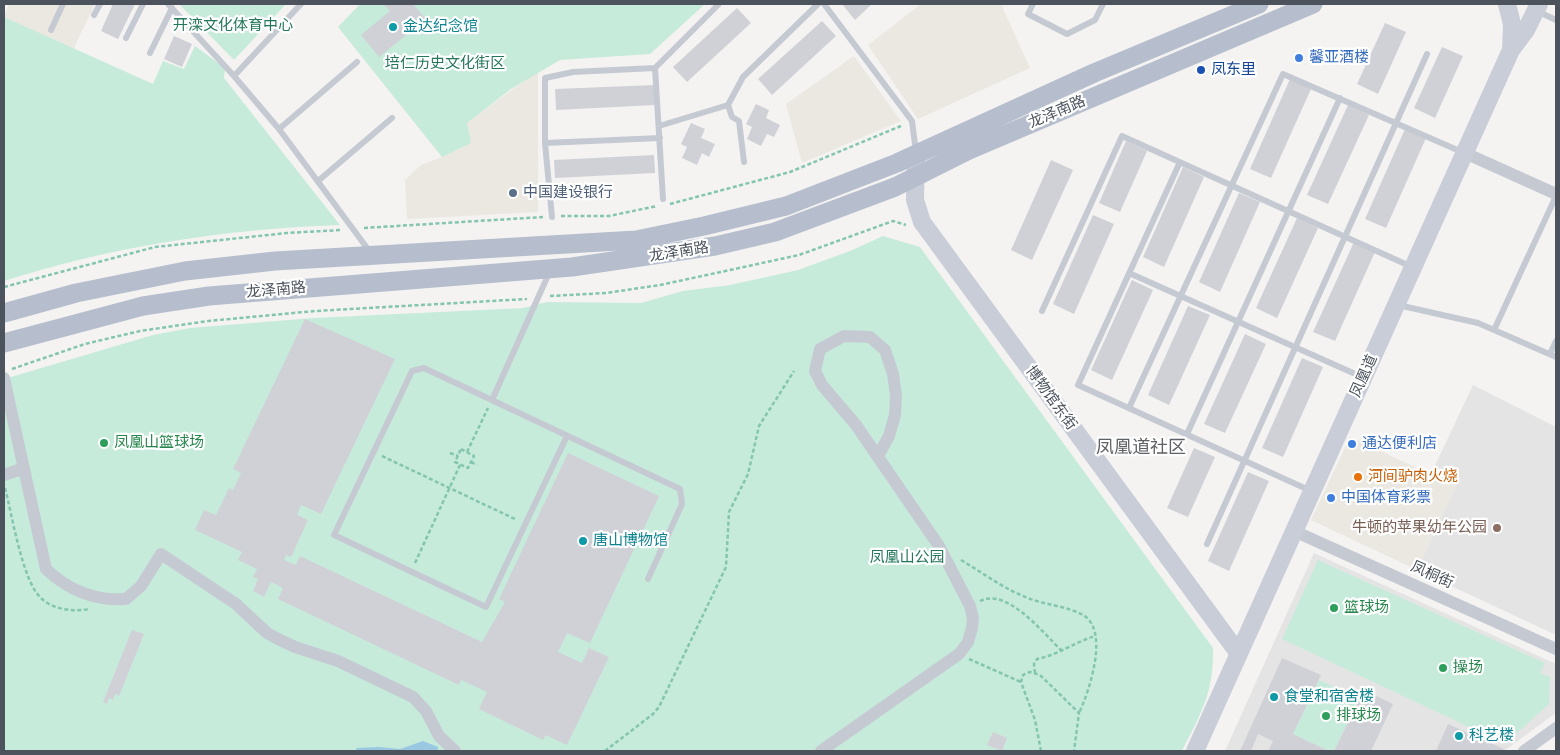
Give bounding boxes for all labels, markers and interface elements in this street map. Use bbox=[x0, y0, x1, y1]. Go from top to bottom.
park label: 开滦文化体育中心 bbox=[173, 17, 293, 35]
place label: 金达纪念馆 bbox=[403, 18, 478, 36]
marker: 金达纪念馆 bbox=[387, 21, 399, 33]
place label: 馨亚酒楼 bbox=[1309, 49, 1369, 67]
marker: 馨亚酒楼 bbox=[1293, 52, 1305, 64]
park label: 培仁历史文化街区 bbox=[385, 55, 505, 73]
place label: 凤东里 bbox=[1211, 61, 1256, 79]
marker: 凤东里 bbox=[1195, 64, 1207, 76]
street label: 龙泽南路 bbox=[1026, 92, 1088, 132]
place label: 中国建设银行 bbox=[523, 184, 613, 202]
marker: 中国建设银行 bbox=[507, 187, 519, 199]
street label: 龙泽南路 bbox=[648, 238, 710, 266]
street label: 龙泽南路 bbox=[245, 278, 307, 302]
street label: 凤凰道 bbox=[1347, 352, 1381, 400]
street label: 博物馆东街 bbox=[1022, 362, 1080, 434]
place label: 凤凰山篮球场 bbox=[114, 434, 204, 452]
place label: 通达便利店 bbox=[1362, 435, 1437, 453]
marker: 凤凰山篮球场 bbox=[98, 437, 110, 449]
district label: 凤凰道社区 bbox=[1096, 437, 1186, 459]
marker: 通达便利店 bbox=[1346, 438, 1358, 450]
place label: 河间驴肉火烧 bbox=[1368, 468, 1458, 486]
marker: 河间驴肉火烧 bbox=[1352, 471, 1364, 483]
place label: 中国体育彩票 bbox=[1341, 489, 1431, 507]
marker: 中国体育彩票 bbox=[1325, 492, 1337, 504]
place label: 牛顿的苹果幼年公园 bbox=[1352, 519, 1487, 537]
marker: 牛顿的苹果幼年公园 bbox=[1491, 522, 1503, 534]
place label: 唐山博物馆 bbox=[593, 532, 668, 550]
marker: 唐山博物馆 bbox=[577, 535, 589, 547]
park label: 凤凰山公园 bbox=[870, 549, 944, 567]
street label: 凤桐街 bbox=[1408, 558, 1456, 592]
place label: 篮球场 bbox=[1344, 599, 1389, 617]
marker: 篮球场 bbox=[1328, 602, 1340, 614]
place label: 操场 bbox=[1453, 659, 1483, 677]
marker: 操场 bbox=[1437, 662, 1449, 674]
place label: 食堂和宿舍楼 bbox=[1284, 688, 1374, 706]
marker: 食堂和宿舍楼 bbox=[1268, 691, 1280, 703]
place label: 排球场 bbox=[1336, 707, 1381, 725]
marker: 排球场 bbox=[1320, 710, 1332, 722]
place label: 科艺楼 bbox=[1469, 727, 1514, 745]
marker: 科艺楼 bbox=[1453, 730, 1465, 742]

